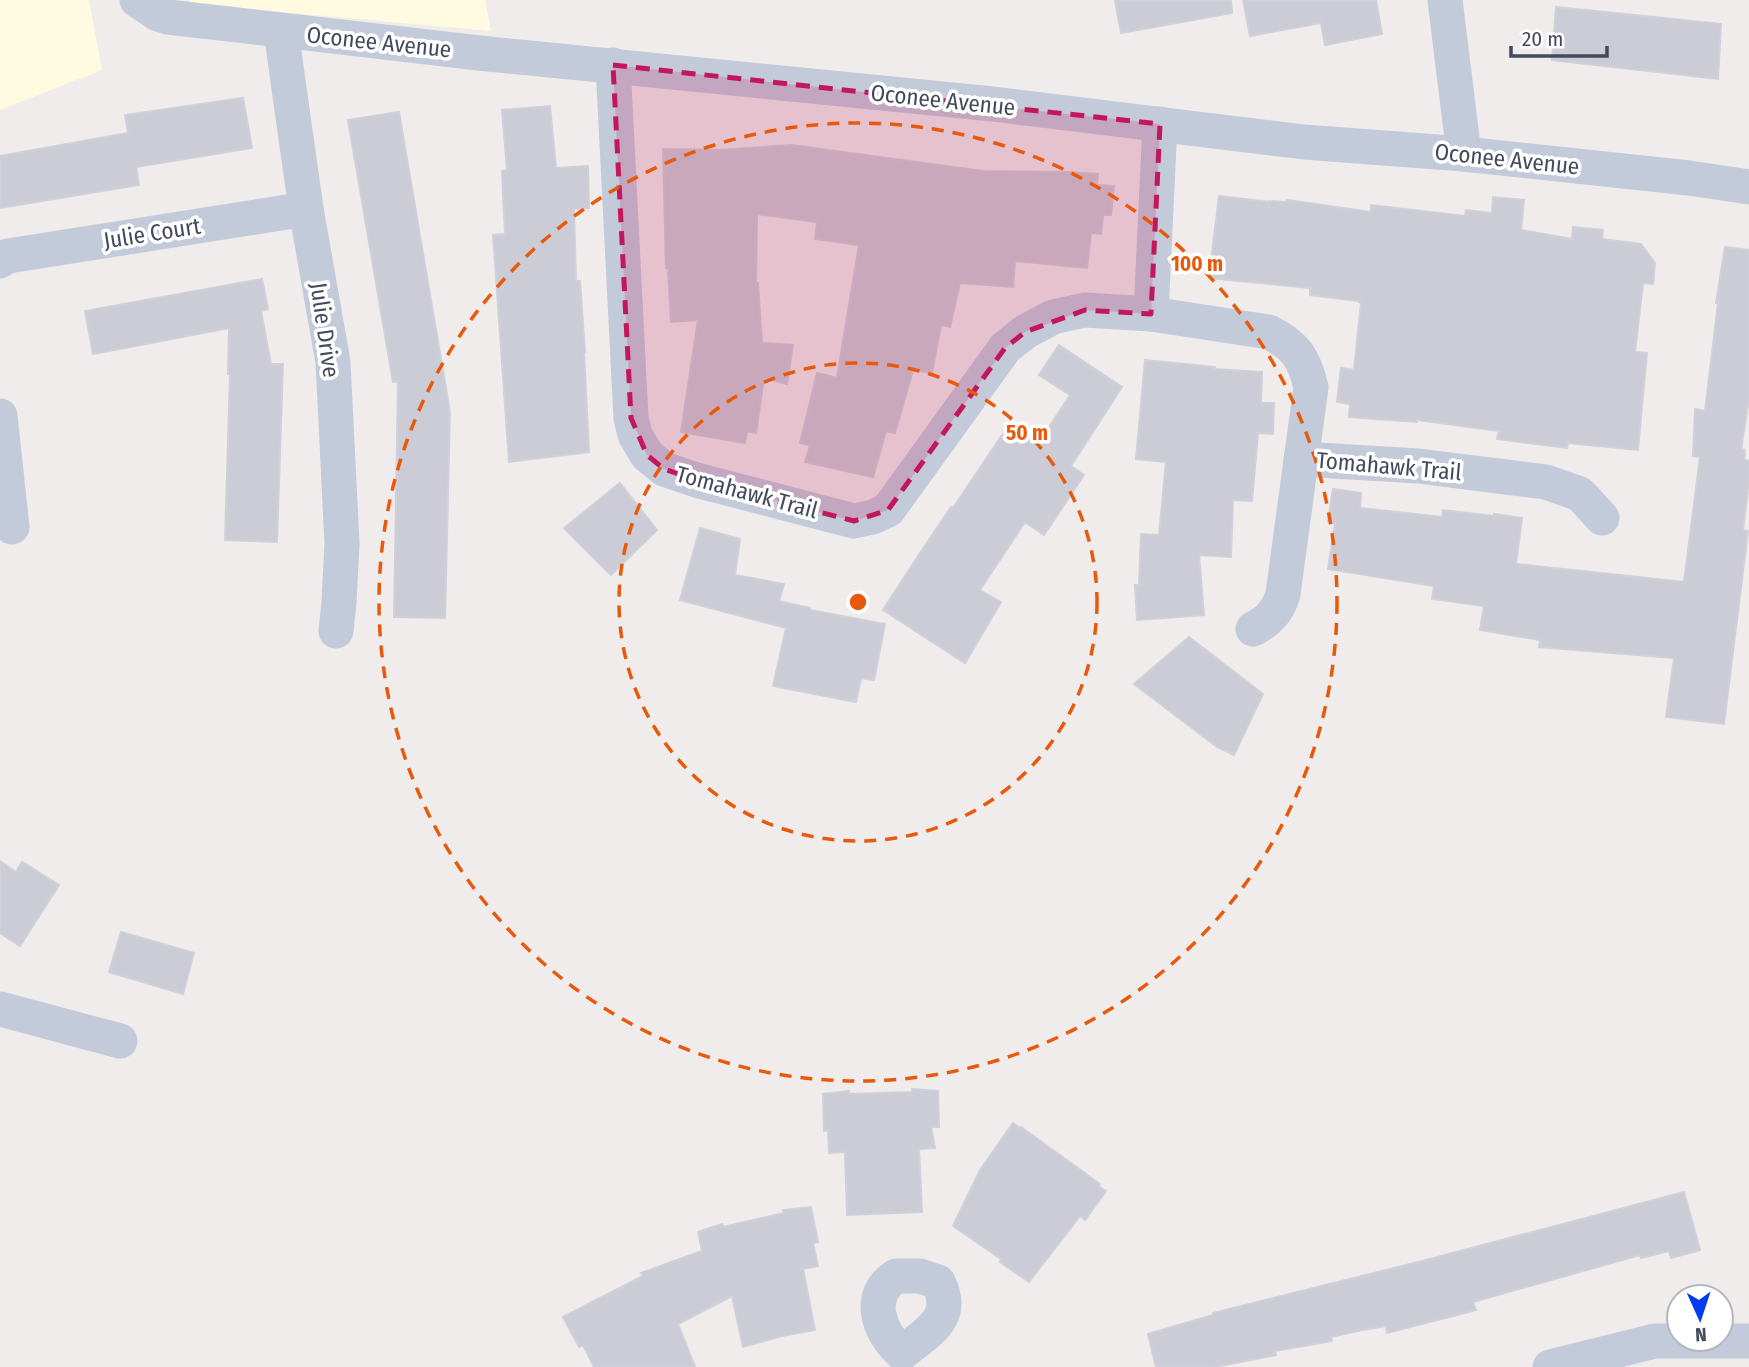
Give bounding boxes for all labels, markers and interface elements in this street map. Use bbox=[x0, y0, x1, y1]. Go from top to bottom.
scale bar bbox=[1511, 14, 1607, 58]
street label: Oconee Avenue bbox=[305, 20, 453, 64]
text: 20 m bbox=[1522, 26, 1563, 52]
street label: Oconee Avenue bbox=[869, 78, 1017, 122]
street label: Oconee Avenue bbox=[1433, 137, 1581, 181]
street label: Julie Court bbox=[101, 211, 203, 254]
text: 100 m bbox=[1171, 251, 1223, 277]
street label: Julie Drive bbox=[304, 281, 346, 379]
text: 50 m bbox=[1006, 420, 1048, 446]
street label: Tomahawk Trail bbox=[1315, 446, 1463, 486]
street label: Tomahawk Trail bbox=[673, 460, 821, 524]
centre of rings bbox=[846, 590, 870, 614]
north arrow bbox=[1665, 1283, 1735, 1353]
text: N bbox=[1695, 1323, 1707, 1346]

